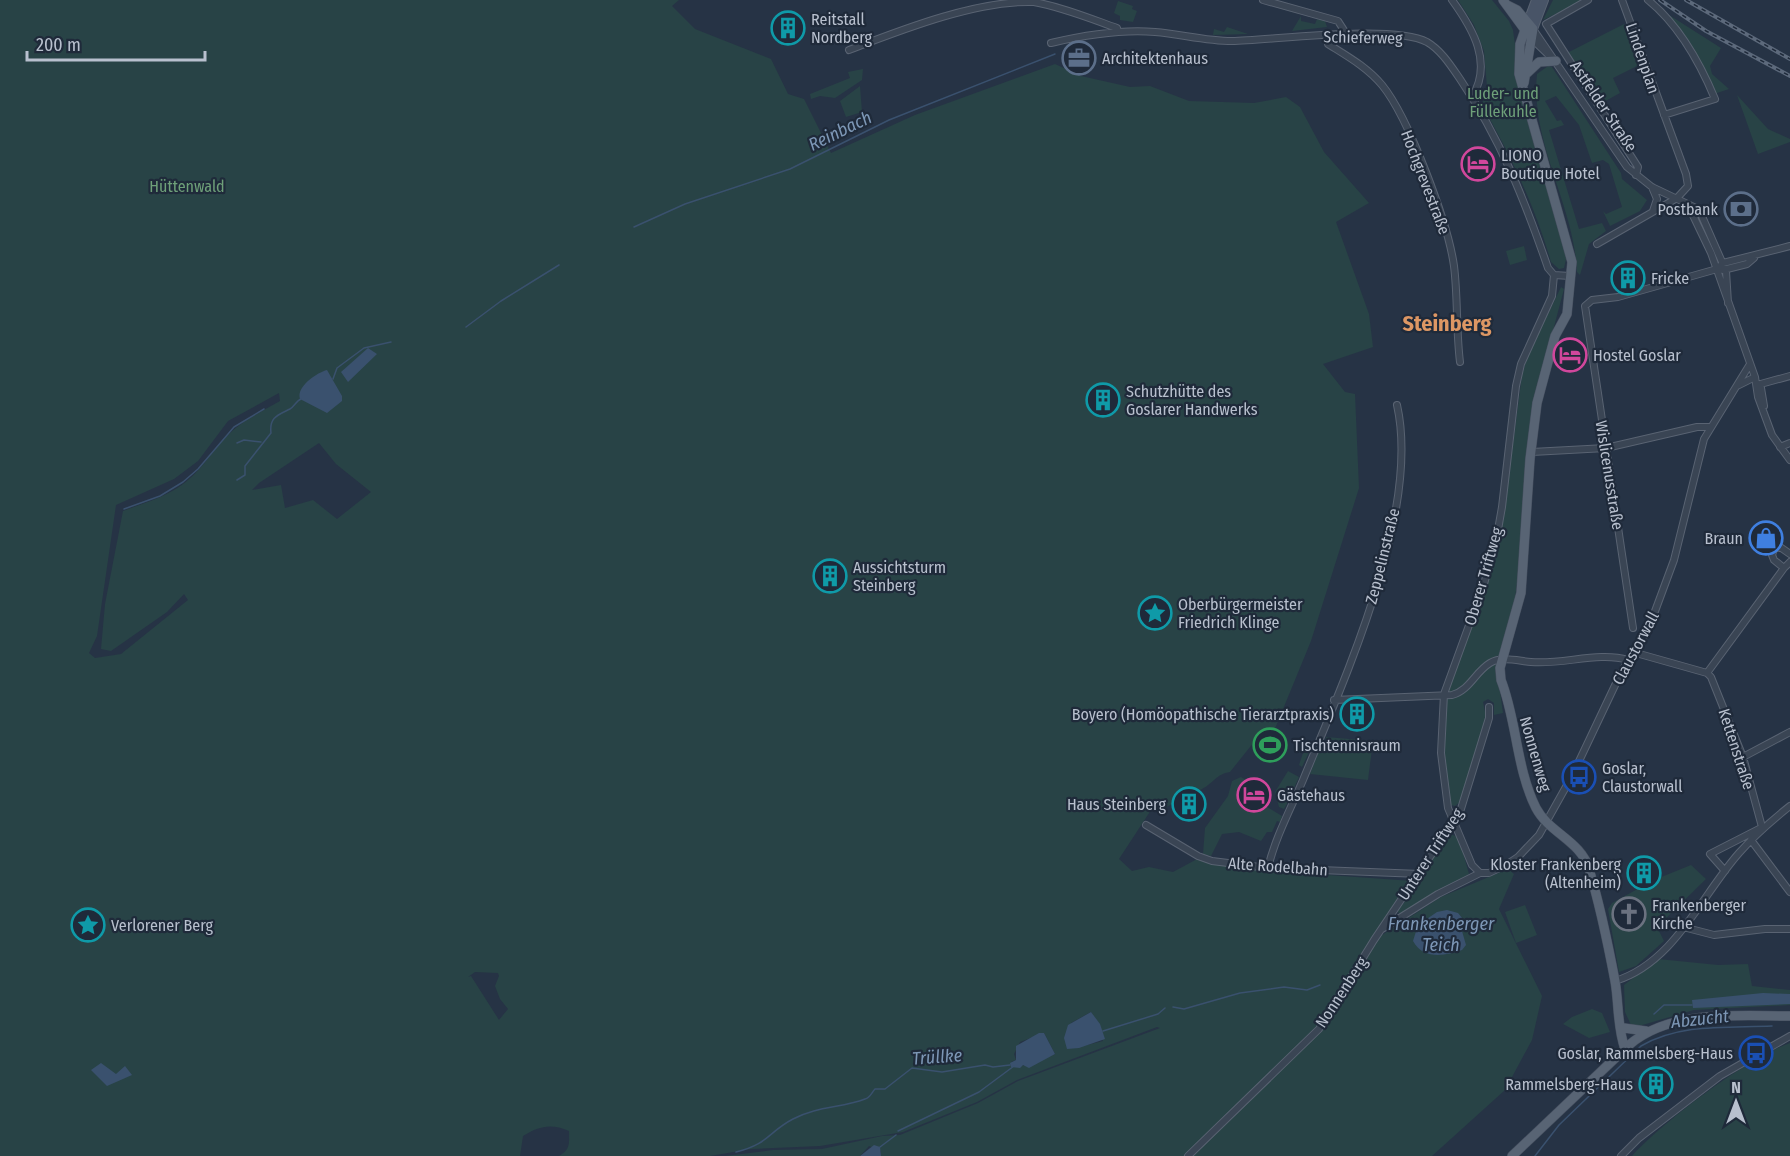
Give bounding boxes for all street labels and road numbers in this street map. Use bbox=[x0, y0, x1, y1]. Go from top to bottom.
street label: Lindenplan bbox=[1622, 20, 1663, 96]
street label: Schieferweg bbox=[1323, 27, 1403, 48]
street label: Astfelder Straße bbox=[1566, 57, 1641, 155]
street label: Hochgrevestraße bbox=[1397, 127, 1454, 237]
street label: Wislicenusstraße bbox=[1591, 419, 1628, 531]
street label: Zeppelinstraße bbox=[1361, 506, 1404, 606]
street label: Oberer Triftweg bbox=[1460, 524, 1507, 628]
street label: Claustorwall bbox=[1608, 608, 1663, 688]
street label: Kettenstraße bbox=[1714, 706, 1759, 792]
street label: Nonnenweg bbox=[1516, 714, 1555, 794]
street label: Unterer Triftweg bbox=[1394, 804, 1467, 904]
street label: Alte Rodelbahn bbox=[1227, 854, 1328, 879]
street label: Nonnenberg bbox=[1311, 953, 1372, 1031]

